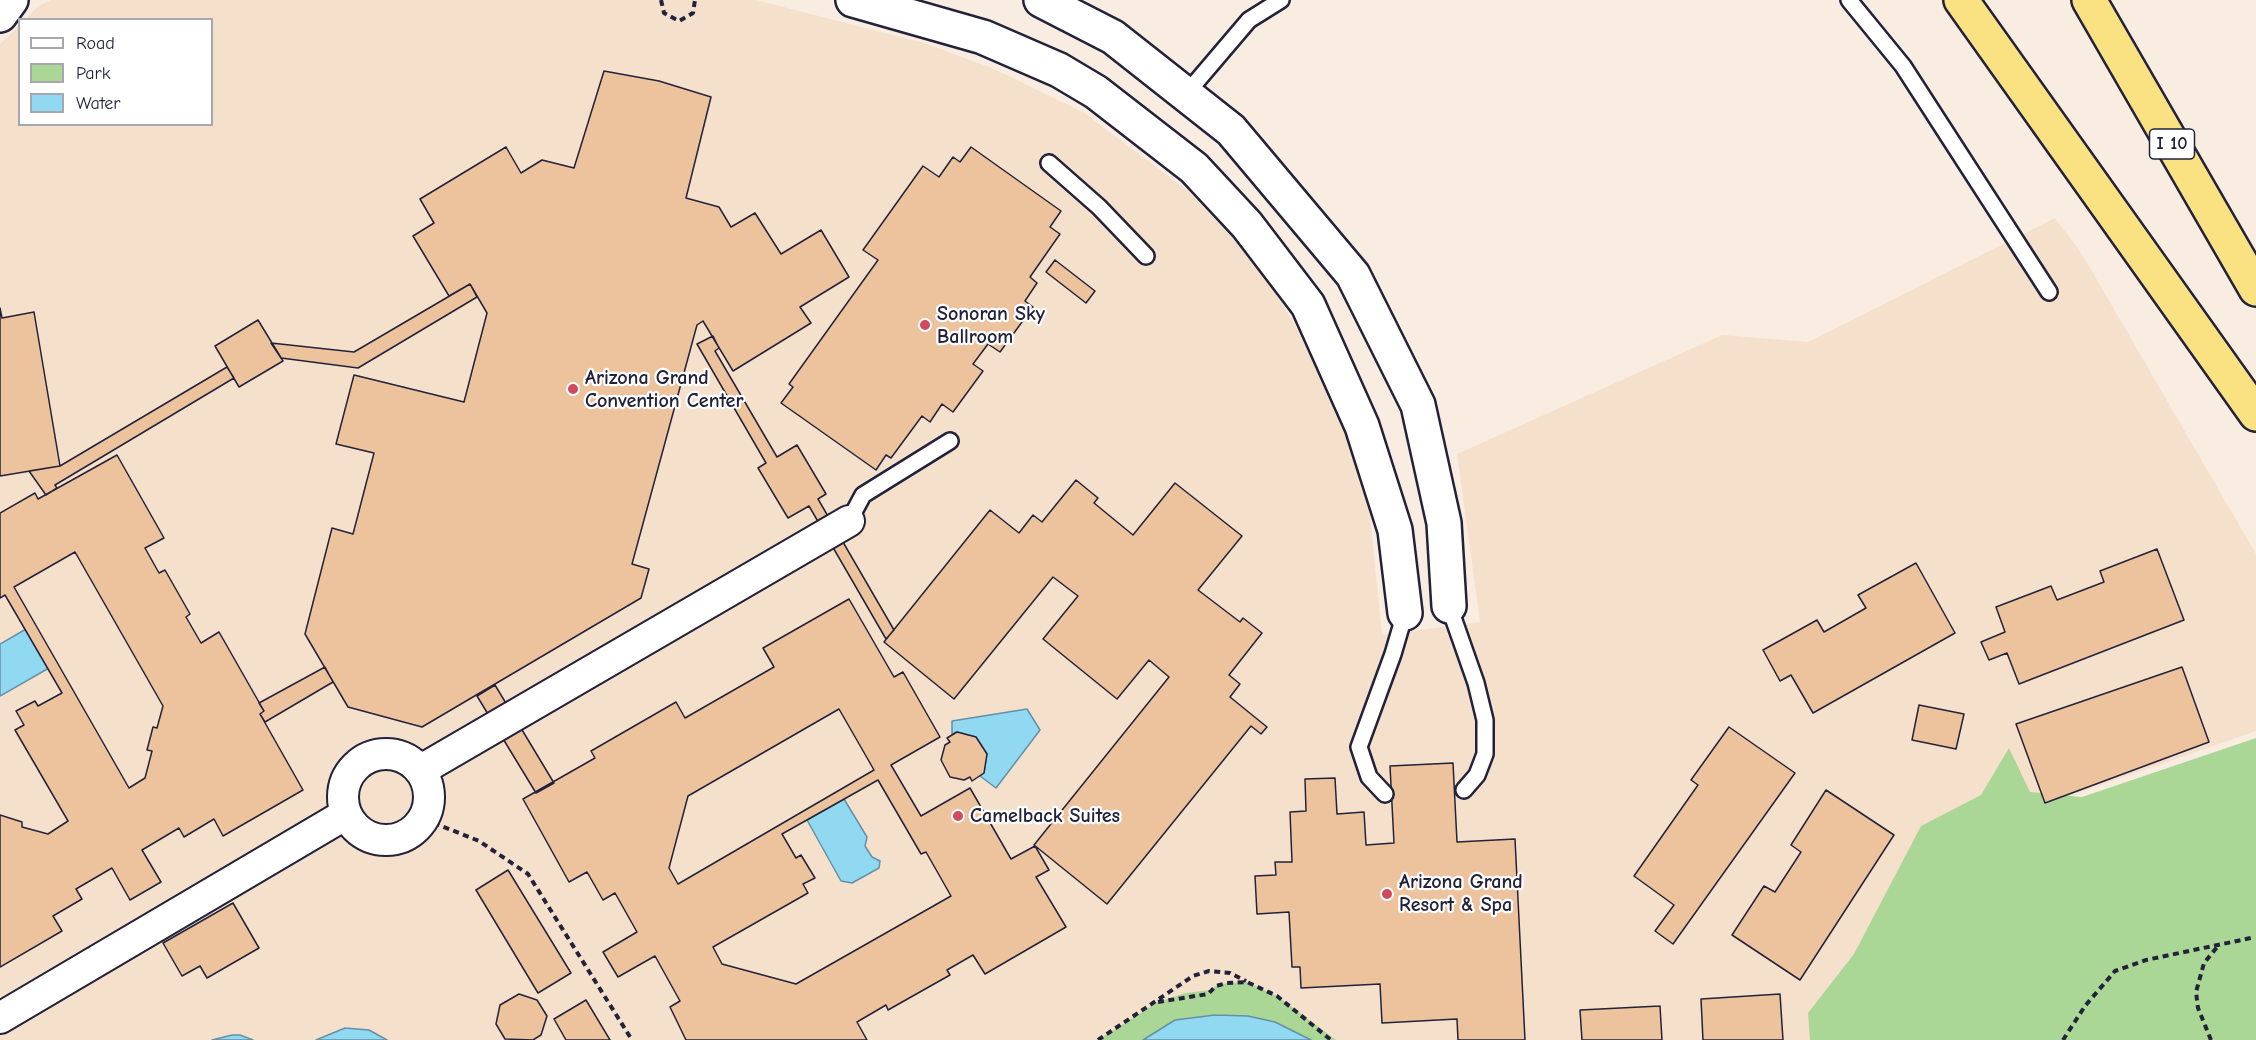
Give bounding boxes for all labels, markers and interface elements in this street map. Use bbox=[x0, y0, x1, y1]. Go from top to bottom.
legend bbox=[18, 18, 213, 126]
text: Road bbox=[76, 33, 115, 54]
text: Park bbox=[76, 63, 110, 84]
text: Water bbox=[76, 93, 120, 114]
road number: I 10 bbox=[2150, 129, 2194, 159]
place label: Sonoran Sky Ballroom bbox=[937, 302, 1045, 349]
marker: Sonoran Sky Ballroom bbox=[918, 318, 932, 332]
place label: Arizona Grand Convention Center bbox=[585, 366, 743, 413]
marker: Arizona Grand Convention Center bbox=[566, 382, 580, 396]
place label: Camelback Suites bbox=[970, 804, 1120, 828]
marker: Camelback Suites bbox=[951, 809, 965, 823]
place label: Arizona Grand Resort & Spa bbox=[1399, 870, 1523, 917]
marker: Arizona Grand Resort & Spa bbox=[1380, 887, 1394, 901]

